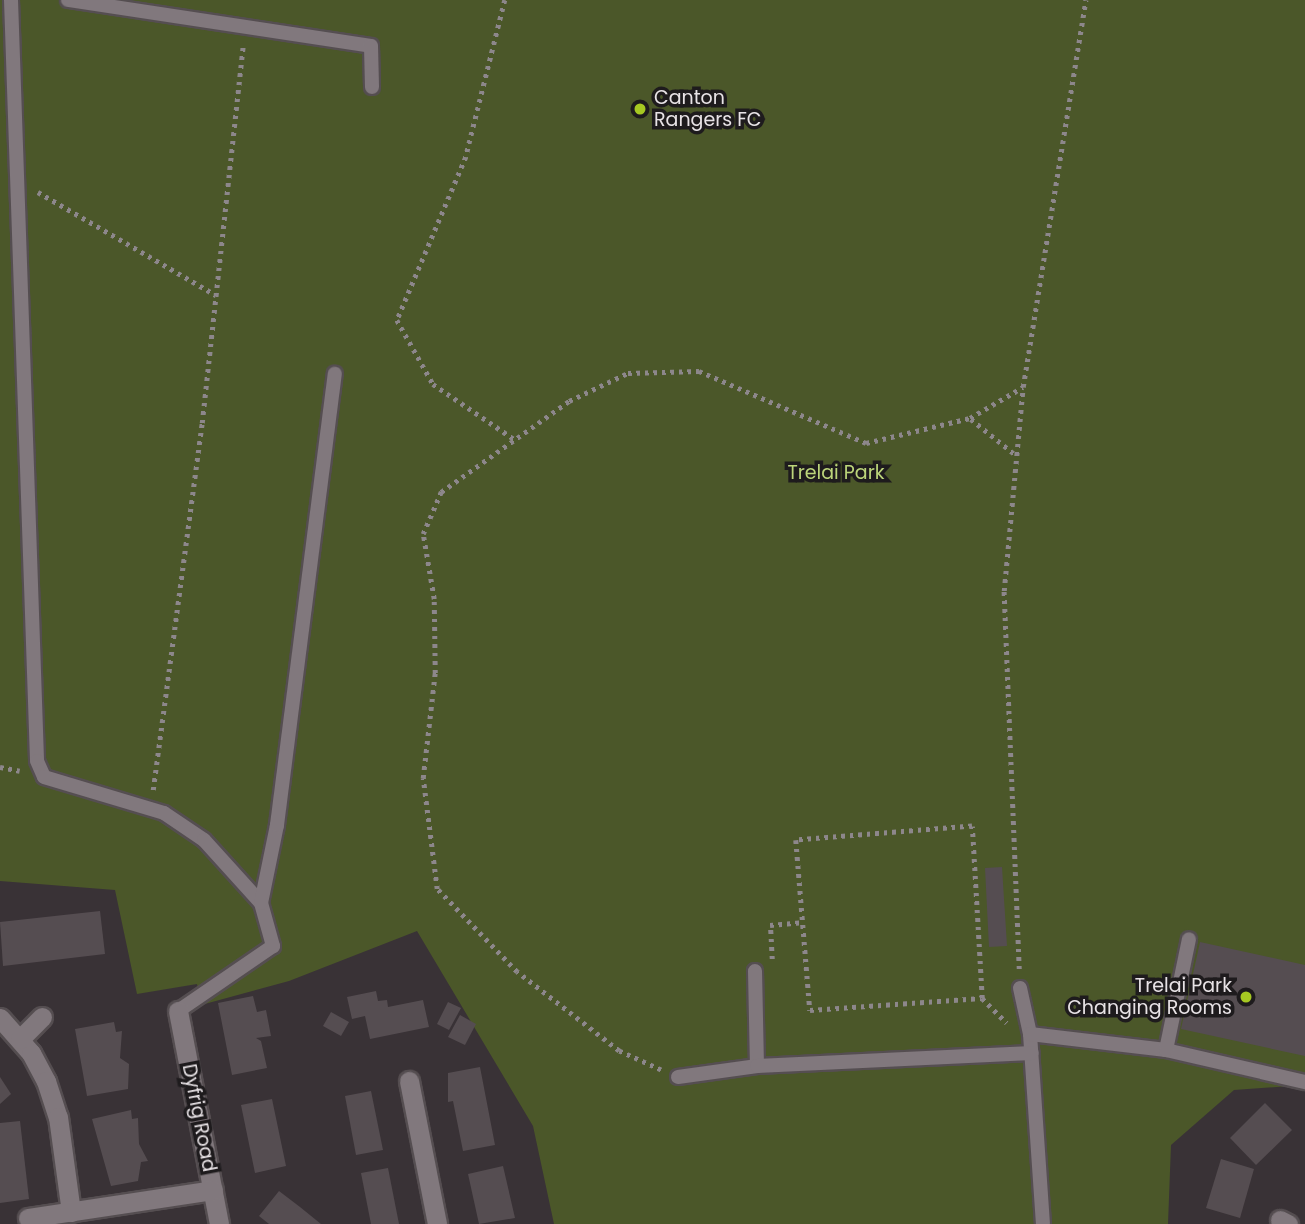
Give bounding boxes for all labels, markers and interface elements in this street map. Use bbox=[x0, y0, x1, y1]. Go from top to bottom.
place label: Canton Rangers FC bbox=[654, 87, 762, 131]
marker: Canton Rangers FC bbox=[632, 101, 648, 117]
park label: Trelai Park bbox=[787, 462, 885, 484]
place label: Trelai Park Changing Rooms bbox=[1067, 975, 1232, 1019]
marker: Trelai Park Changing Rooms bbox=[1238, 989, 1254, 1005]
street label: Dyfrig Road bbox=[177, 1062, 221, 1174]

